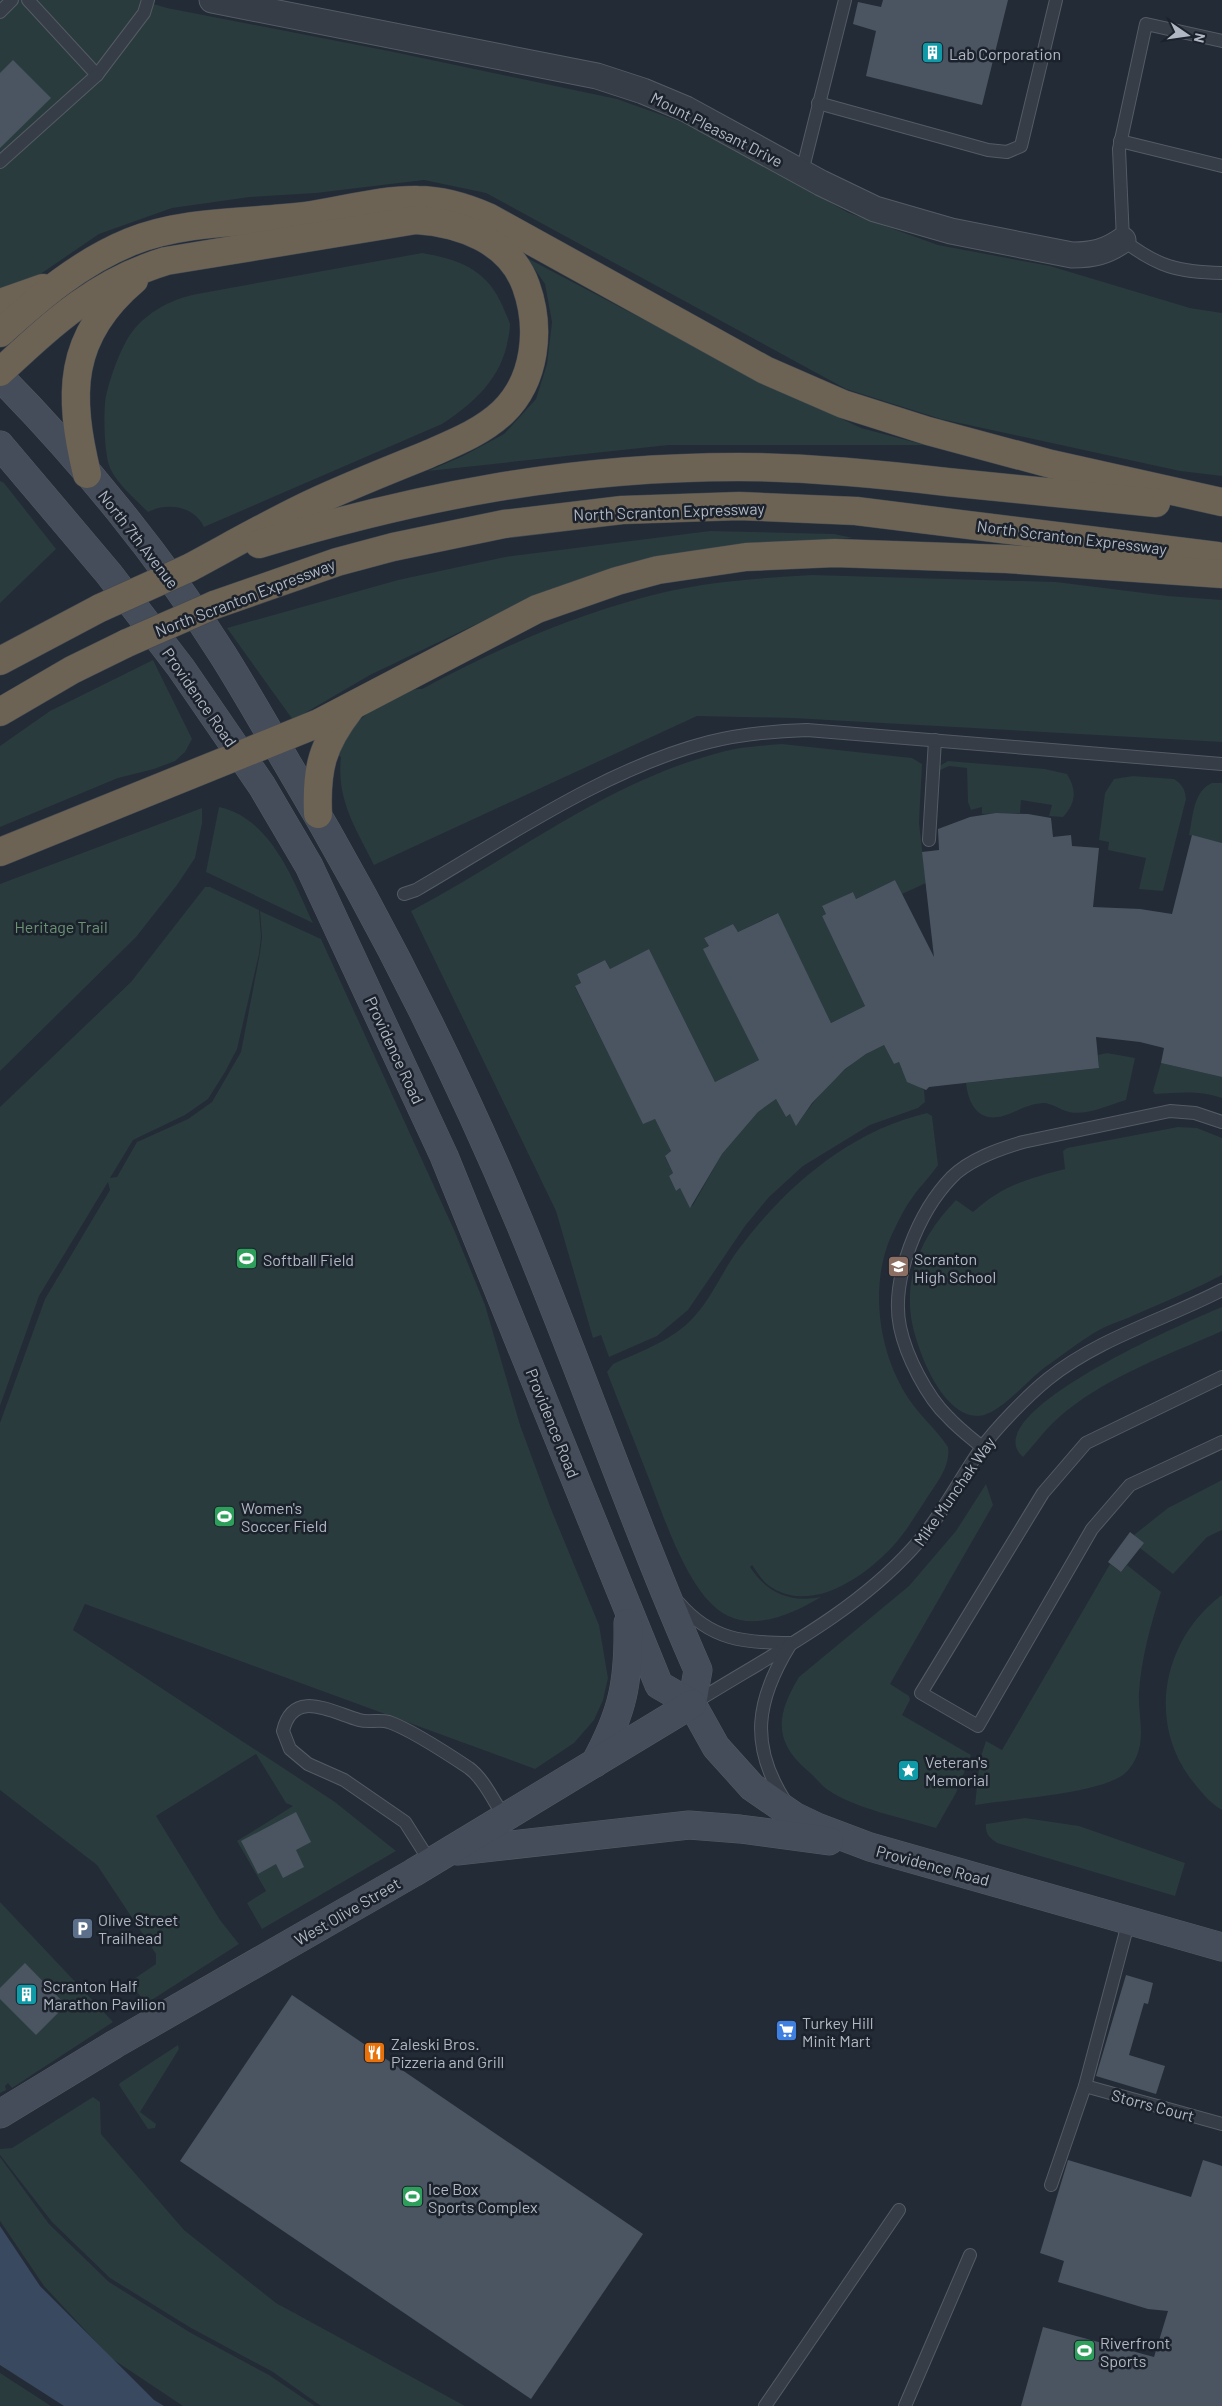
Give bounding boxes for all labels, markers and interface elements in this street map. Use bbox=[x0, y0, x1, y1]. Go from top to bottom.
north arrow bbox=[1162, 10, 1212, 60]
text: N bbox=[1191, 32, 1209, 44]
building icon: Lab Corporation bbox=[921, 41, 945, 65]
place label: Lab Corporation bbox=[949, 44, 1061, 63]
street label: Mount Pleasant Drive bbox=[648, 88, 786, 170]
street label: North 7th Avenue bbox=[95, 486, 183, 592]
street label: North Scranton Expressway bbox=[573, 498, 766, 524]
street label: North Scranton Expressway bbox=[976, 516, 1169, 558]
street label: North Scranton Expressway bbox=[152, 554, 338, 640]
street label: Providence Road bbox=[159, 644, 241, 750]
park label: Heritage Trail bbox=[14, 917, 108, 936]
street label: Providence Road bbox=[362, 993, 428, 1107]
sports icon: Softball Field bbox=[235, 1247, 259, 1271]
place label: Scranton High School bbox=[914, 1249, 996, 1286]
place label: Softball Field bbox=[263, 1250, 354, 1269]
school or university icon: Scranton High School bbox=[886, 1255, 910, 1279]
street label: Providence Road bbox=[522, 1365, 584, 1481]
street label: Mike Munchak Way bbox=[909, 1432, 999, 1549]
place label: Women's Soccer Field bbox=[241, 1498, 327, 1535]
sports icon: Women's Soccer Field bbox=[213, 1504, 237, 1528]
place label: Veteran's Memorial bbox=[925, 1752, 989, 1789]
place icon: Veteran's Memorial bbox=[897, 1758, 921, 1782]
street label: Providence Road bbox=[874, 1841, 992, 1889]
street label: West Olive Street bbox=[291, 1873, 403, 1949]
place label: Olive Street Trailhead bbox=[98, 1910, 178, 1947]
parking icon: Olive Street Trailhead bbox=[70, 1916, 94, 1940]
place label: Scranton Half Marathon Pavilion bbox=[43, 1976, 166, 2013]
building icon: Scranton Half Marathon Pavilion bbox=[15, 1982, 39, 2006]
place label: Turkey Hill Minit Mart bbox=[802, 2013, 873, 2050]
supermarket icon: Turkey Hill Minit Mart bbox=[774, 2019, 798, 2043]
place label: Zaleski Bros. Pizzeria and Grill bbox=[391, 2034, 504, 2071]
restaurant icon: Zaleski Bros. Pizzeria and Grill bbox=[363, 2040, 387, 2064]
street label: Storrs Court bbox=[1109, 2085, 1197, 2125]
place label: Ice Box Sports Complex bbox=[428, 2179, 538, 2216]
sports icon: Ice Box Sports Complex bbox=[400, 2185, 424, 2209]
place label: Riverfront Sports bbox=[1100, 2333, 1170, 2370]
sports icon: Riverfront Sports bbox=[1072, 2339, 1096, 2363]

